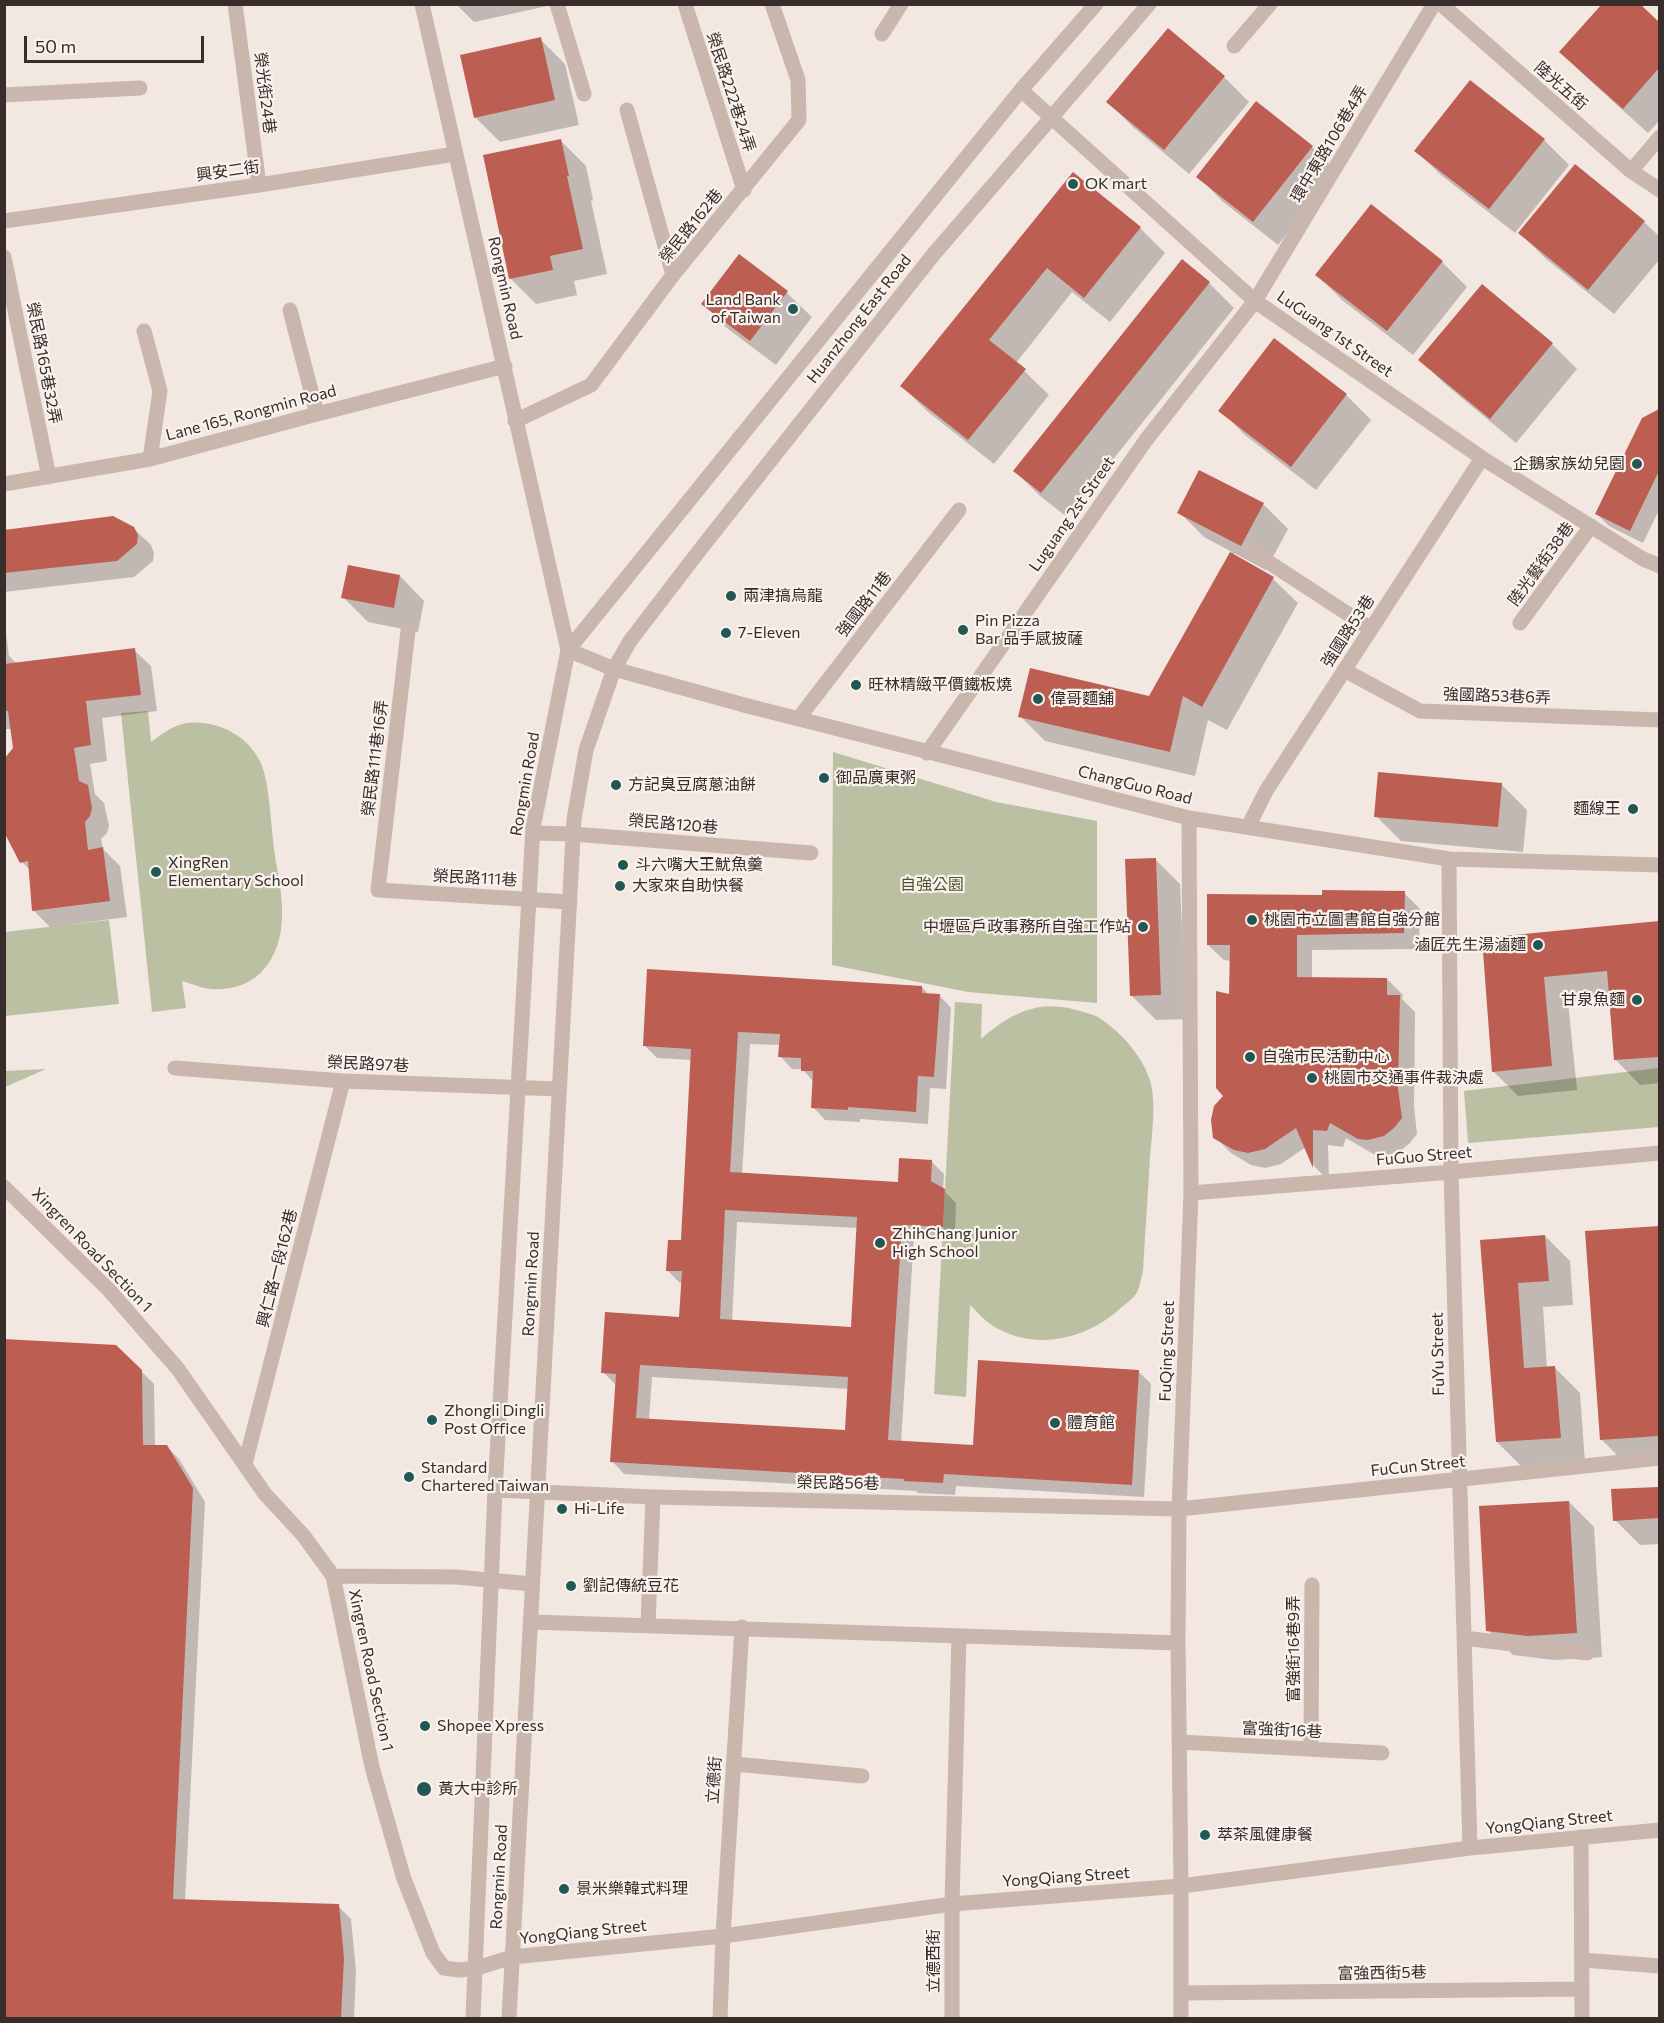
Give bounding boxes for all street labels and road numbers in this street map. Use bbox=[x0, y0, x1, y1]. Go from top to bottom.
street label: 榮民路222巷24弄 bbox=[703, 30, 759, 154]
street label: 榮光街24巷 bbox=[250, 51, 280, 135]
street label: 陸光五街 bbox=[1531, 58, 1591, 114]
street label: 環中東路106巷4弄 bbox=[1287, 82, 1371, 206]
street label: 興安二街 bbox=[195, 157, 261, 185]
street label: 榮民路162巷 bbox=[655, 185, 727, 267]
street label: Rongmin Road bbox=[484, 235, 526, 341]
street label: Huanzhong East Road bbox=[803, 251, 915, 387]
street label: LuGuang 1st Street bbox=[1273, 287, 1397, 381]
street label: 榮民路165巷32弄 bbox=[23, 300, 65, 426]
street label: Lane 165, Rongmin Road bbox=[164, 381, 338, 445]
street label: Luguang 2st Street bbox=[1025, 453, 1119, 575]
street label: 陸光藝街38巷 bbox=[1504, 518, 1578, 610]
street label: 強國路11巷 bbox=[833, 567, 895, 641]
street label: 強國路53巷 bbox=[1318, 591, 1378, 671]
street label: 強國路53巷6弄 bbox=[1443, 685, 1551, 707]
street label: 榮民路111巷16弄 bbox=[358, 699, 392, 817]
street label: Rongmin Road bbox=[506, 731, 544, 837]
street label: ChangGuo Road bbox=[1076, 762, 1194, 808]
street label: 榮民路120巷 bbox=[627, 811, 719, 837]
street label: 榮民路111巷 bbox=[432, 866, 518, 890]
street label: 榮民路97巷 bbox=[327, 1052, 409, 1076]
street label: FuGuo Street bbox=[1375, 1142, 1473, 1170]
street label: Xingren Road Section 1 bbox=[28, 1184, 156, 1316]
street label: 興仁路一段162巷 bbox=[253, 1207, 301, 1329]
street label: Rongmin Road bbox=[519, 1231, 543, 1337]
street label: FuQing Street bbox=[1156, 1300, 1178, 1402]
street label: FuYu Street bbox=[1428, 1312, 1448, 1396]
street label: FuCun Street bbox=[1370, 1451, 1466, 1481]
street label: 榮民路56巷 bbox=[796, 1473, 880, 1493]
street label: Xingren Road Section 1 bbox=[344, 1587, 398, 1753]
street label: 富強街16巷9弄 bbox=[1284, 1596, 1304, 1702]
street label: 富強街16巷 bbox=[1241, 1718, 1323, 1742]
street label: 立德街 bbox=[703, 1755, 725, 1805]
street label: YongQiang Street bbox=[1484, 1806, 1614, 1838]
street label: Rongmin Road bbox=[487, 1824, 511, 1930]
street label: YongQiang Street bbox=[1001, 1863, 1131, 1891]
street label: YongQiang Street bbox=[518, 1916, 648, 1948]
street label: 立德西街 bbox=[924, 1929, 944, 1993]
street label: 富強西街5巷 bbox=[1337, 1963, 1427, 1983]

